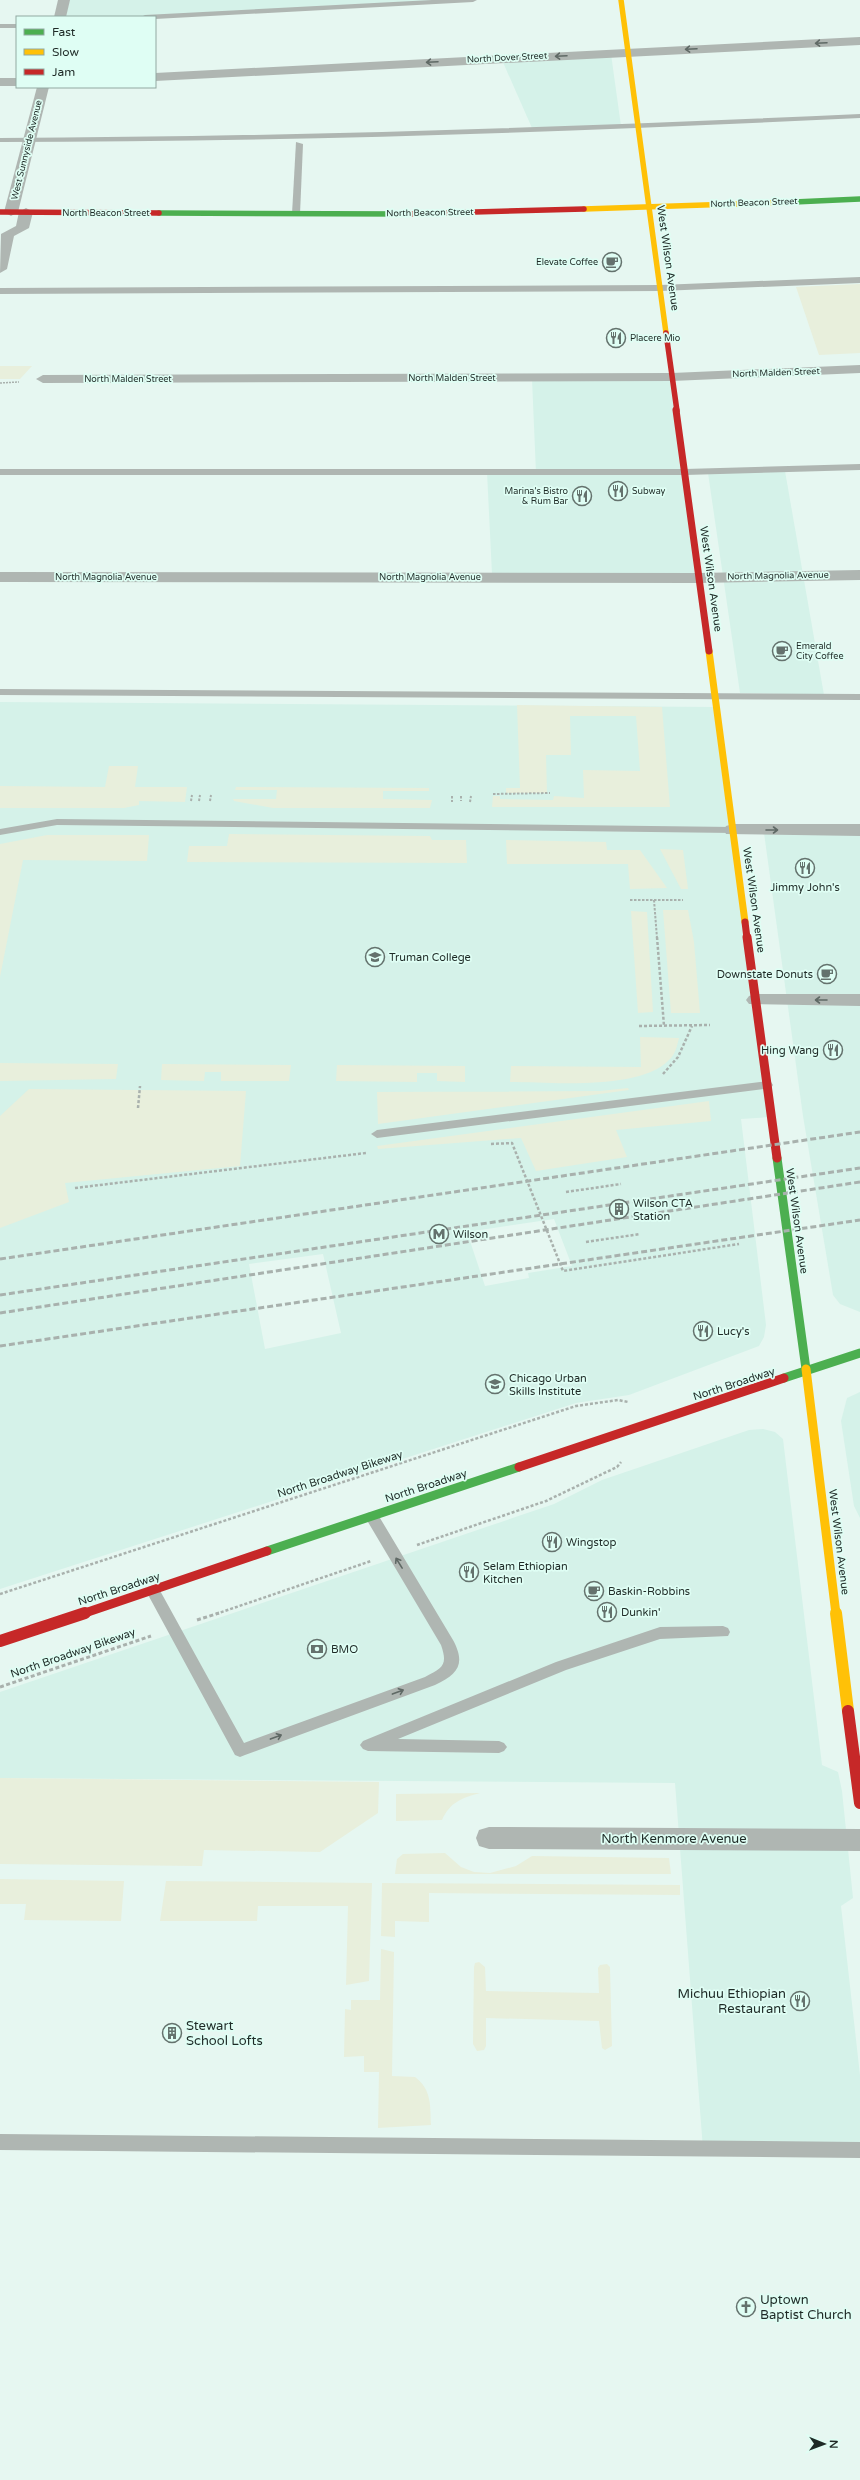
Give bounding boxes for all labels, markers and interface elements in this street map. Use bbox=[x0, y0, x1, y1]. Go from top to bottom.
legend bbox=[16, 16, 156, 88]
text: Fast bbox=[52, 25, 76, 39]
one-way arrow bbox=[815, 39, 828, 46]
text: Slow bbox=[52, 45, 79, 59]
one-way arrow bbox=[685, 45, 698, 53]
street label: North Dover Street bbox=[466, 50, 548, 66]
one-way arrow bbox=[555, 52, 568, 59]
one-way arrow bbox=[426, 59, 439, 66]
text: Jam bbox=[52, 65, 75, 79]
street label: West Sunnyside Avenue bbox=[9, 99, 45, 201]
street label: North Beacon Street bbox=[710, 196, 798, 210]
street label: West Wilson Avenue bbox=[654, 204, 682, 312]
street label: North Beacon Street bbox=[386, 207, 474, 219]
street label: North Beacon Street bbox=[62, 208, 150, 219]
cafe icon: Elevate Coffee bbox=[601, 251, 623, 273]
place label: Elevate Coffee bbox=[536, 257, 598, 268]
restaurant icon: Placere Mio bbox=[605, 327, 627, 349]
place label: Placere Mio bbox=[630, 333, 681, 344]
street label: North Malden Street bbox=[732, 366, 821, 380]
street label: North Malden Street bbox=[408, 373, 496, 384]
street label: North Malden Street bbox=[84, 374, 172, 385]
restaurant icon: Subway bbox=[607, 480, 629, 502]
restaurant icon: Marina's Bistro & Rum Bar bbox=[571, 485, 593, 507]
place label: Marina's Bistro & Rum Bar bbox=[504, 486, 569, 507]
place label: Subway bbox=[632, 486, 666, 497]
street label: West Wilson Avenue bbox=[697, 525, 725, 633]
street label: North Magnolia Avenue bbox=[727, 570, 829, 582]
street label: North Magnolia Avenue bbox=[55, 572, 157, 583]
street label: North Magnolia Avenue bbox=[379, 572, 481, 583]
cafe icon: Emerald City Coffee bbox=[771, 640, 793, 662]
place label: Emerald City Coffee bbox=[796, 641, 844, 662]
one-way arrow bbox=[765, 826, 778, 834]
street label: West Wilson Avenue bbox=[740, 846, 768, 954]
restaurant icon: Jimmy John's bbox=[794, 857, 816, 879]
place label: Jimmy John's bbox=[770, 881, 840, 894]
school or university icon: Truman College bbox=[364, 946, 386, 968]
place label: Truman College bbox=[389, 951, 471, 964]
cafe icon: Downstate Donuts bbox=[816, 963, 838, 985]
place label: Downstate Donuts bbox=[717, 968, 813, 981]
one-way arrow bbox=[815, 996, 828, 1004]
restaurant icon: Hing Wang bbox=[822, 1039, 844, 1061]
place label: Hing Wang bbox=[761, 1044, 819, 1057]
street label: West Wilson Avenue bbox=[783, 1167, 811, 1275]
place label: Wilson CTA Station bbox=[633, 1197, 693, 1223]
building icon: Wilson CTA Station bbox=[608, 1198, 630, 1220]
metro station icon: Wilson bbox=[428, 1223, 450, 1245]
place label: Wilson bbox=[453, 1228, 488, 1241]
restaurant icon: Lucy's bbox=[692, 1320, 714, 1342]
place label: Lucy's bbox=[717, 1325, 750, 1338]
street label: North Broadway bbox=[691, 1365, 777, 1403]
place label: Chicago Urban Skills Institute bbox=[509, 1372, 587, 1398]
school or university icon: Chicago Urban Skills Institute bbox=[484, 1373, 506, 1395]
street label: North Broadway Bikeway bbox=[276, 1448, 404, 1500]
street label: North Broadway bbox=[383, 1467, 469, 1505]
street label: West Wilson Avenue bbox=[826, 1488, 852, 1596]
restaurant icon: Wingstop bbox=[541, 1531, 563, 1553]
place label: Wingstop bbox=[566, 1536, 616, 1549]
one-way arrow bbox=[395, 1557, 403, 1569]
place label: Selam Ethiopian Kitchen bbox=[483, 1560, 568, 1586]
restaurant icon: Selam Ethiopian Kitchen bbox=[458, 1561, 480, 1583]
street label: North Broadway bbox=[76, 1570, 162, 1608]
cafe icon: Baskin-Robbins bbox=[583, 1580, 605, 1602]
place label: Baskin-Robbins bbox=[608, 1585, 690, 1598]
restaurant icon: Dunkin' bbox=[596, 1601, 618, 1623]
place label: Dunkin' bbox=[621, 1606, 660, 1619]
street label: North Broadway Bikeway bbox=[9, 1625, 137, 1681]
bank icon: BMO bbox=[306, 1638, 328, 1660]
place label: BMO bbox=[331, 1643, 358, 1656]
one-way arrow bbox=[392, 1688, 404, 1696]
one-way arrow bbox=[270, 1733, 282, 1741]
street label: North Kenmore Avenue bbox=[601, 1831, 747, 1847]
place label: Michuu Ethiopian Restaurant bbox=[678, 1986, 786, 2017]
restaurant icon: Michuu Ethiopian Restaurant bbox=[789, 1990, 811, 2012]
place label: Stewart School Lofts bbox=[186, 2018, 263, 2049]
building icon: Stewart School Lofts bbox=[161, 2022, 183, 2044]
place label: Uptown Baptist Church bbox=[760, 2292, 852, 2323]
church icon: Uptown Baptist Church bbox=[735, 2296, 757, 2318]
north arrow bbox=[804, 2424, 844, 2464]
text: N bbox=[827, 2440, 840, 2449]

